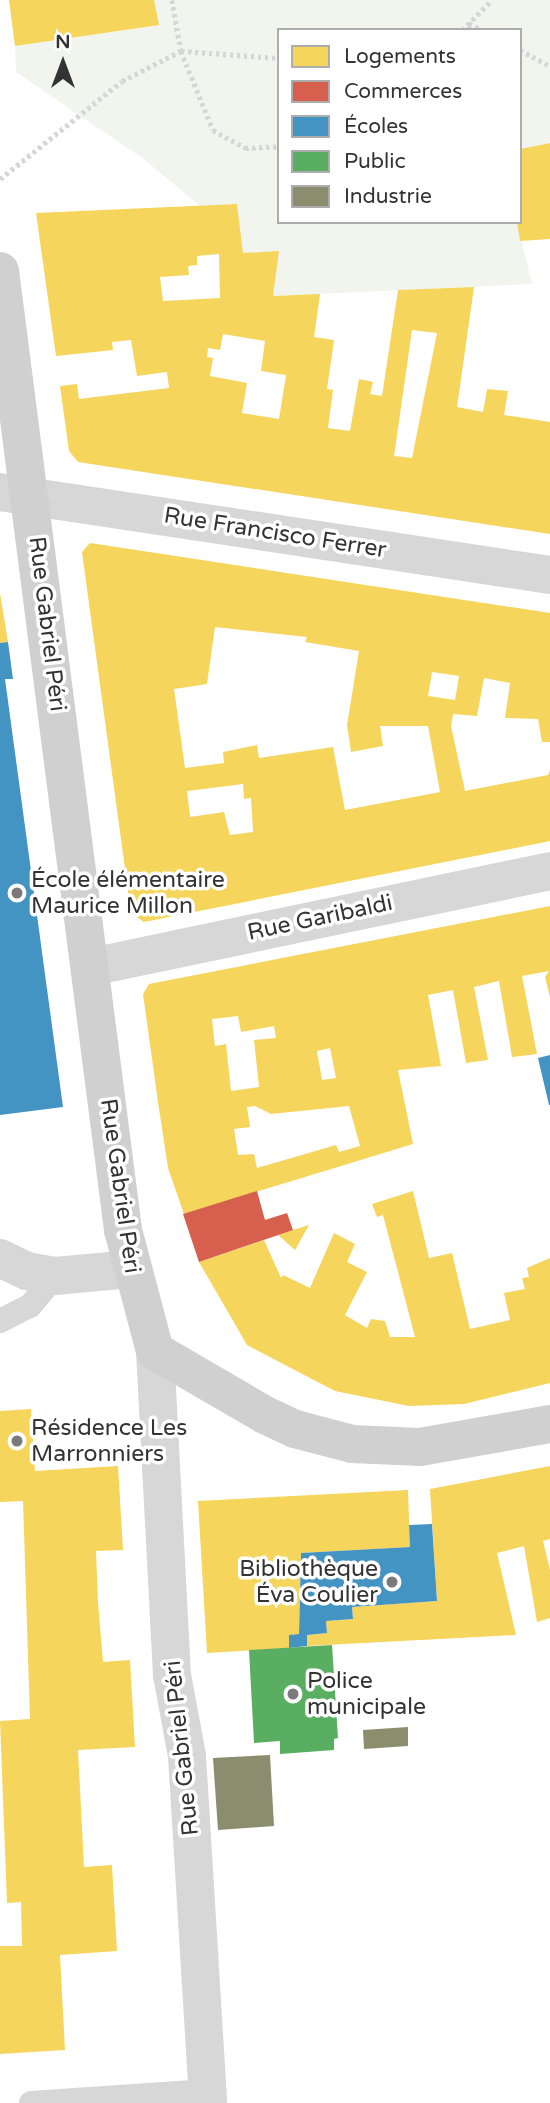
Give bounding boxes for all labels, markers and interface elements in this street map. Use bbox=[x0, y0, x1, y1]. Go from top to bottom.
north arrow bbox=[28, 28, 98, 98]
legend bbox=[277, 28, 522, 224]
text: N bbox=[55, 31, 71, 53]
text: Logements bbox=[344, 44, 456, 69]
text: Commerces bbox=[344, 79, 462, 104]
text: Écoles bbox=[344, 114, 408, 139]
text: Public bbox=[344, 149, 406, 174]
text: Industrie bbox=[344, 184, 432, 209]
street label: Rue Francisco Ferrer bbox=[162, 502, 388, 564]
street label: Rue Gabriel Péri bbox=[23, 535, 71, 713]
place label: École élémentaire Maurice Millon bbox=[31, 866, 225, 920]
marker: École élémentaire Maurice Millon bbox=[9, 885, 25, 901]
street label: Rue Garibaldi bbox=[245, 889, 395, 947]
street label: Rue Gabriel Péri bbox=[94, 1097, 146, 1275]
place label: Résidence Les Marronniers bbox=[31, 1414, 187, 1468]
marker: Résidence Les Marronniers bbox=[9, 1433, 25, 1449]
place label: Bibliothèque Éva Coulier bbox=[239, 1555, 378, 1609]
marker: Bibliothèque Éva Coulier bbox=[384, 1574, 400, 1590]
street label: Rue Gabriel Péri bbox=[159, 1659, 205, 1837]
place label: Police municipale bbox=[307, 1667, 426, 1721]
marker: Police municipale bbox=[285, 1686, 301, 1702]

